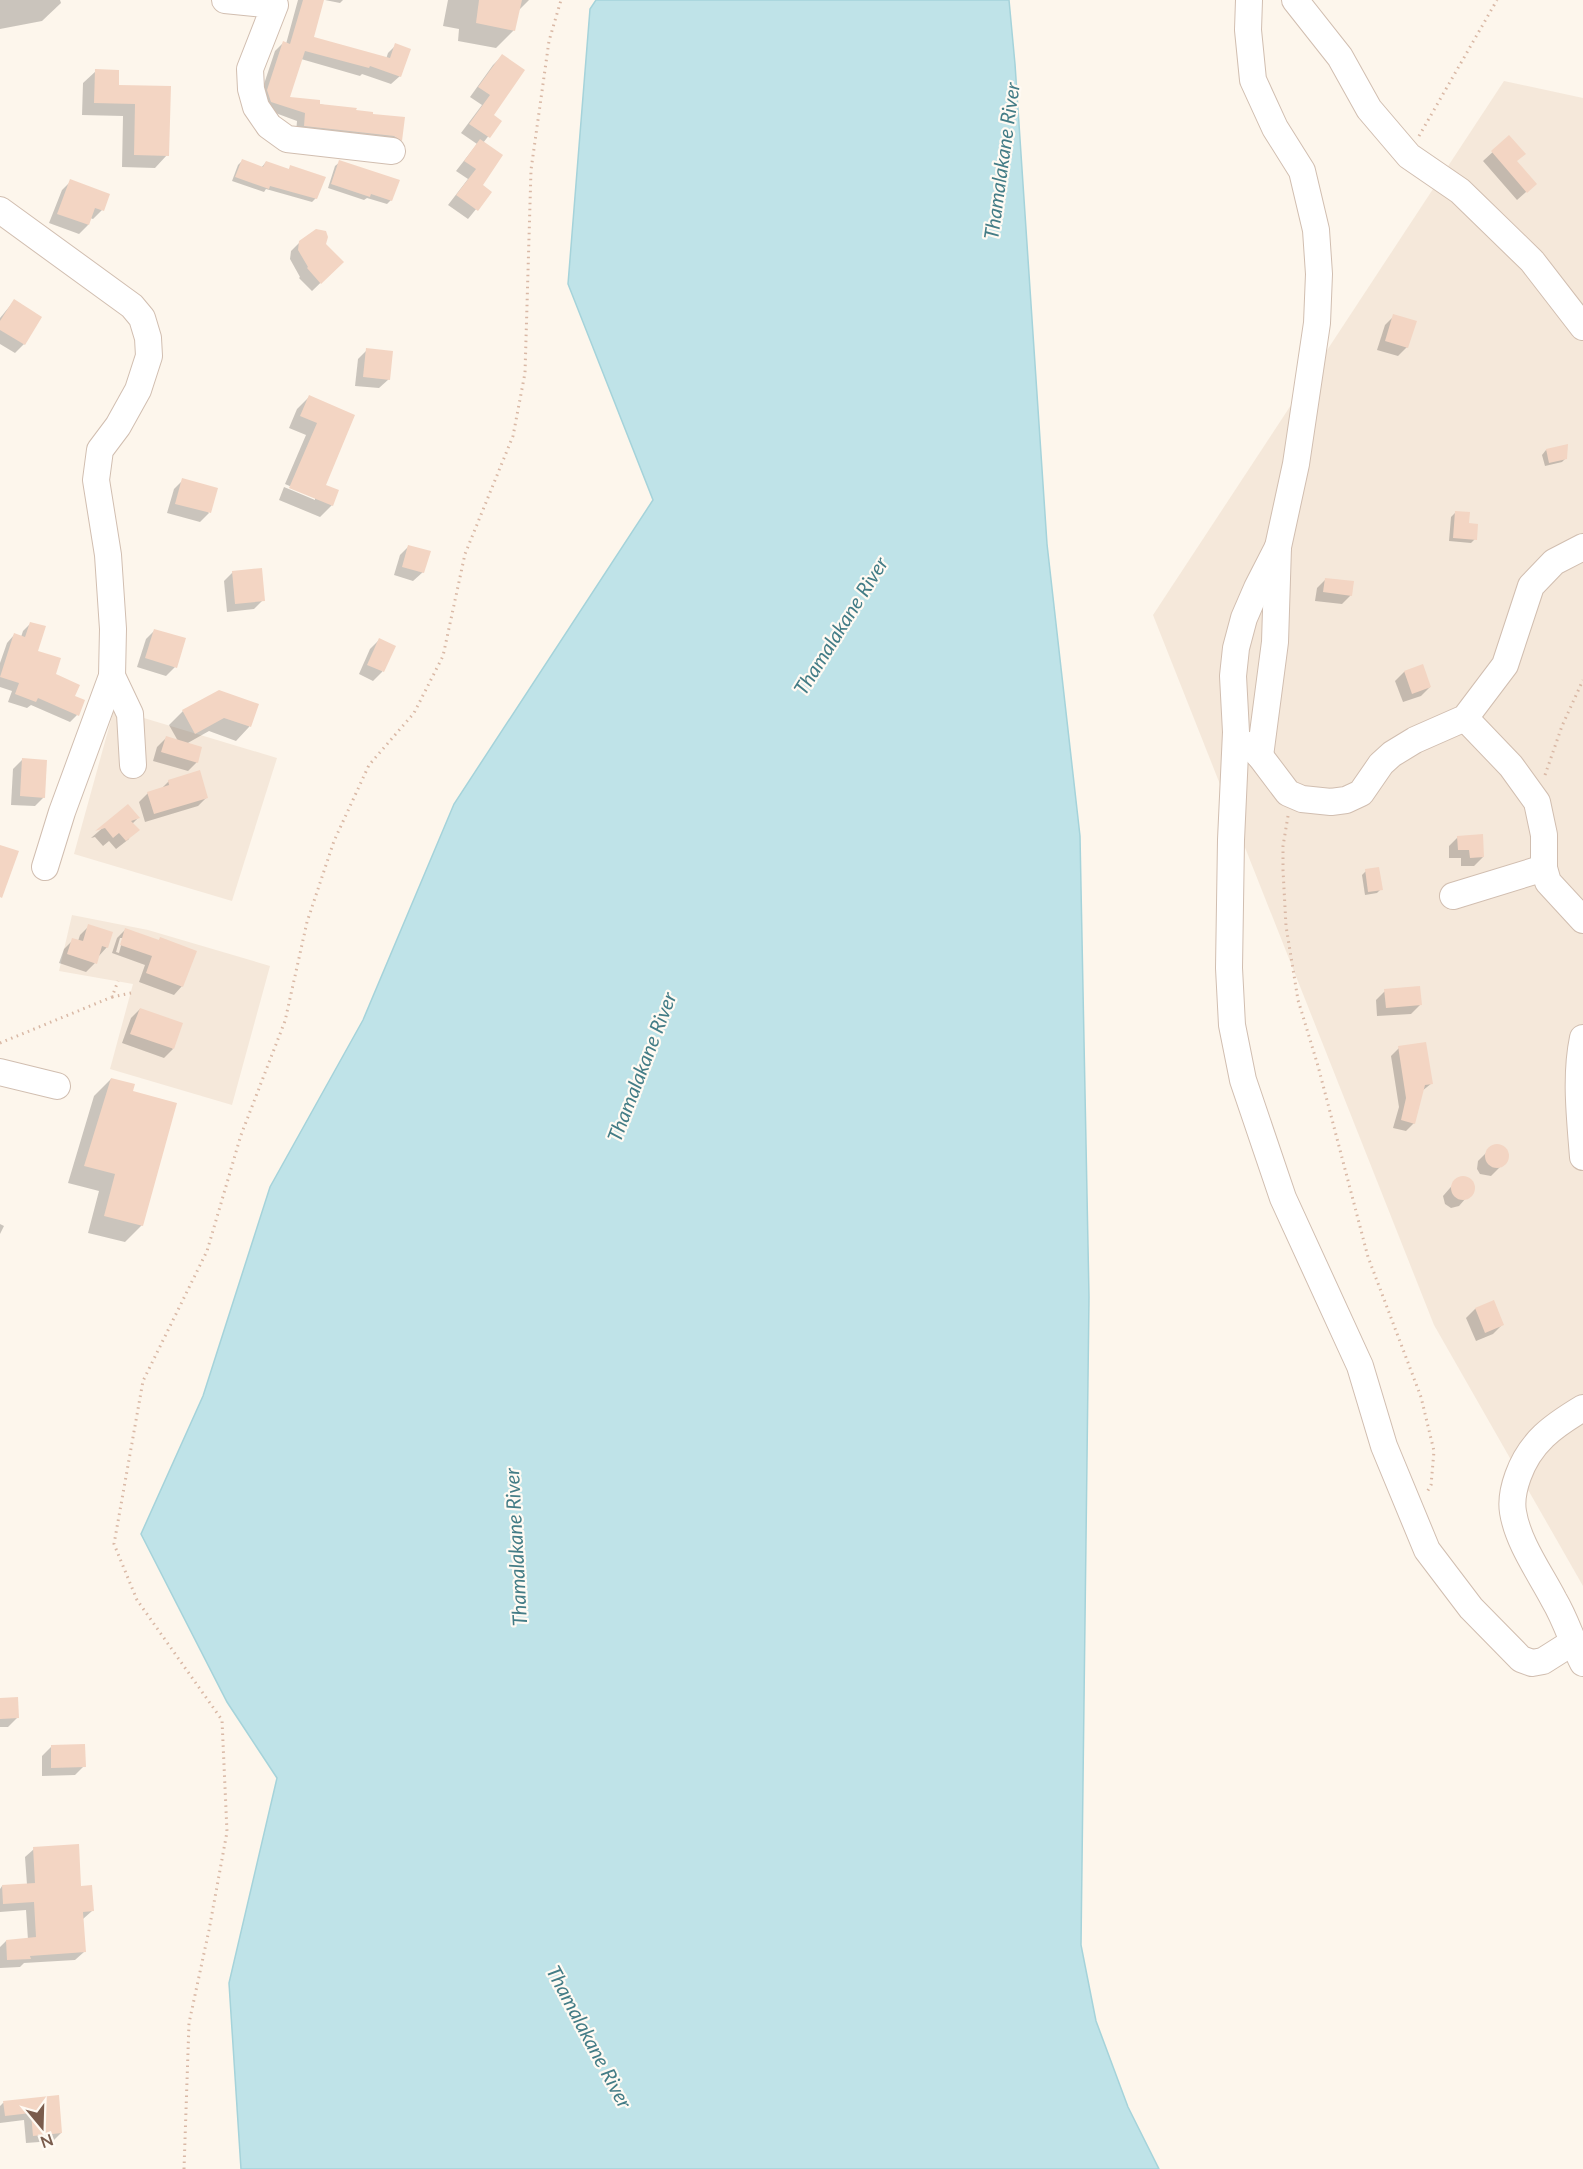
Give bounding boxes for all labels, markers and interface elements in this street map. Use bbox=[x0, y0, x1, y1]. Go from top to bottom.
water label: Thamalakane River bbox=[978, 80, 1024, 241]
water label: Thamalakane River bbox=[788, 551, 893, 699]
water label: Thamalakane River bbox=[602, 987, 681, 1145]
water label: Thamalakane River bbox=[499, 1466, 531, 1627]
water label: Thamalakane River bbox=[542, 1961, 638, 2113]
north arrow bbox=[12, 2097, 72, 2157]
text: N bbox=[38, 2131, 56, 2153]

